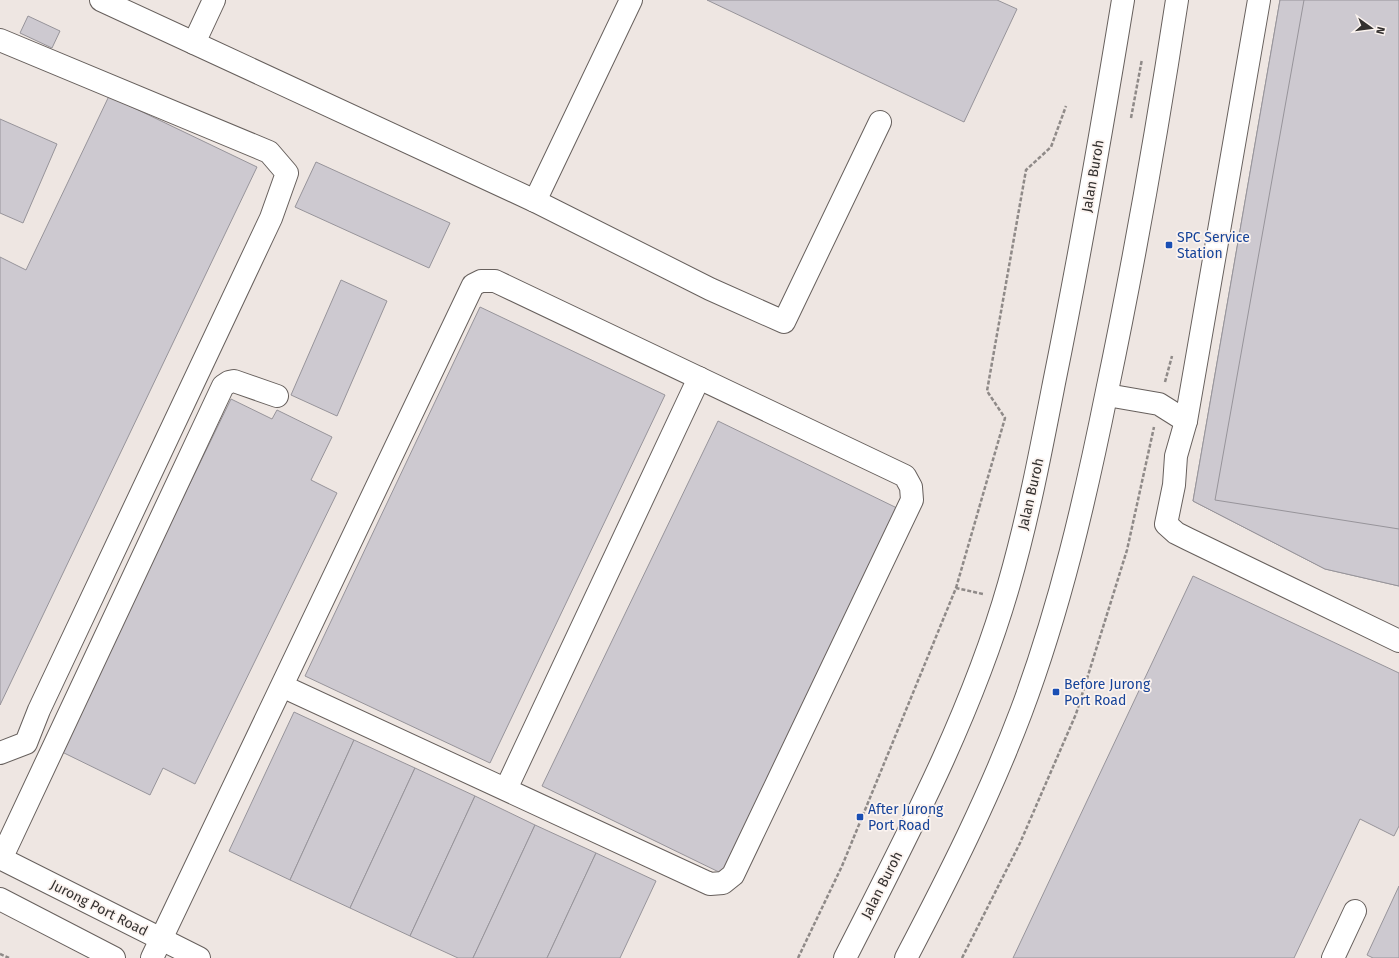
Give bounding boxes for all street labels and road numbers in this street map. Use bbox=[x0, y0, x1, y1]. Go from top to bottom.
street label: Jalan Buroh bbox=[1078, 138, 1108, 214]
street label: Jalan Buroh bbox=[1014, 456, 1048, 532]
street label: Jalan Buroh bbox=[858, 848, 906, 922]
street label: Jurong Port Road bbox=[47, 876, 151, 940]

